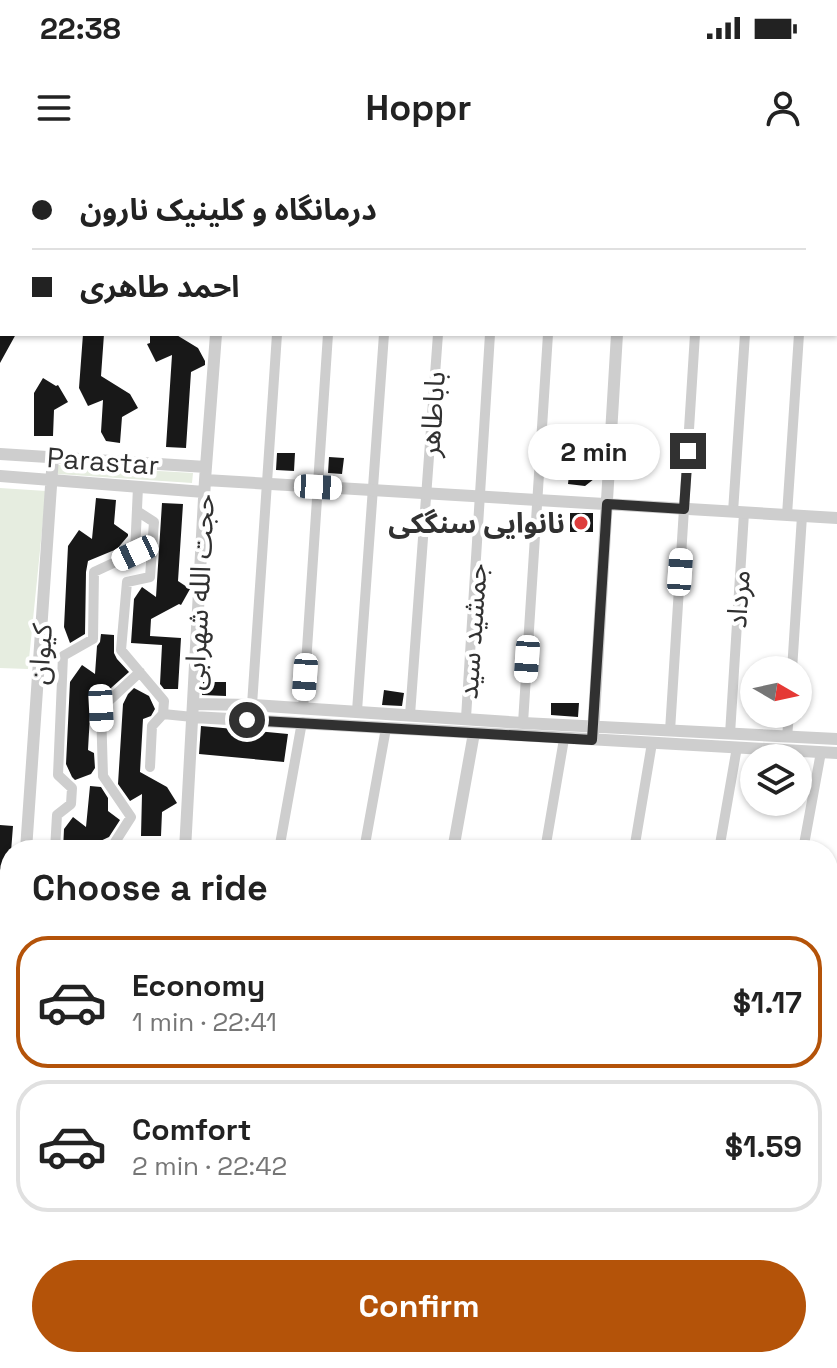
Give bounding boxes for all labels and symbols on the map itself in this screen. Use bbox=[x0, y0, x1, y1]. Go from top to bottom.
street label: باباطاهر bbox=[411, 370, 453, 459]
callout: 2 min bbox=[528, 423, 660, 479]
route end bbox=[670, 433, 706, 469]
street label: Parastar bbox=[46, 439, 160, 483]
car bbox=[293, 474, 343, 500]
street label: حجت الله شهرابی bbox=[176, 493, 222, 691]
place label: نانوایی سنگکی bbox=[388, 505, 565, 541]
marker: نانوایی سنگکی bbox=[572, 514, 590, 532]
car bbox=[108, 532, 162, 574]
car bbox=[666, 547, 694, 597]
street label: جمشید سید bbox=[449, 562, 495, 700]
street label: مرداد bbox=[718, 569, 758, 629]
street label: کیوان bbox=[20, 622, 60, 686]
car bbox=[513, 634, 541, 684]
car bbox=[291, 652, 319, 702]
north arrow bbox=[740, 656, 812, 728]
car bbox=[88, 683, 114, 733]
route start bbox=[229, 702, 265, 738]

